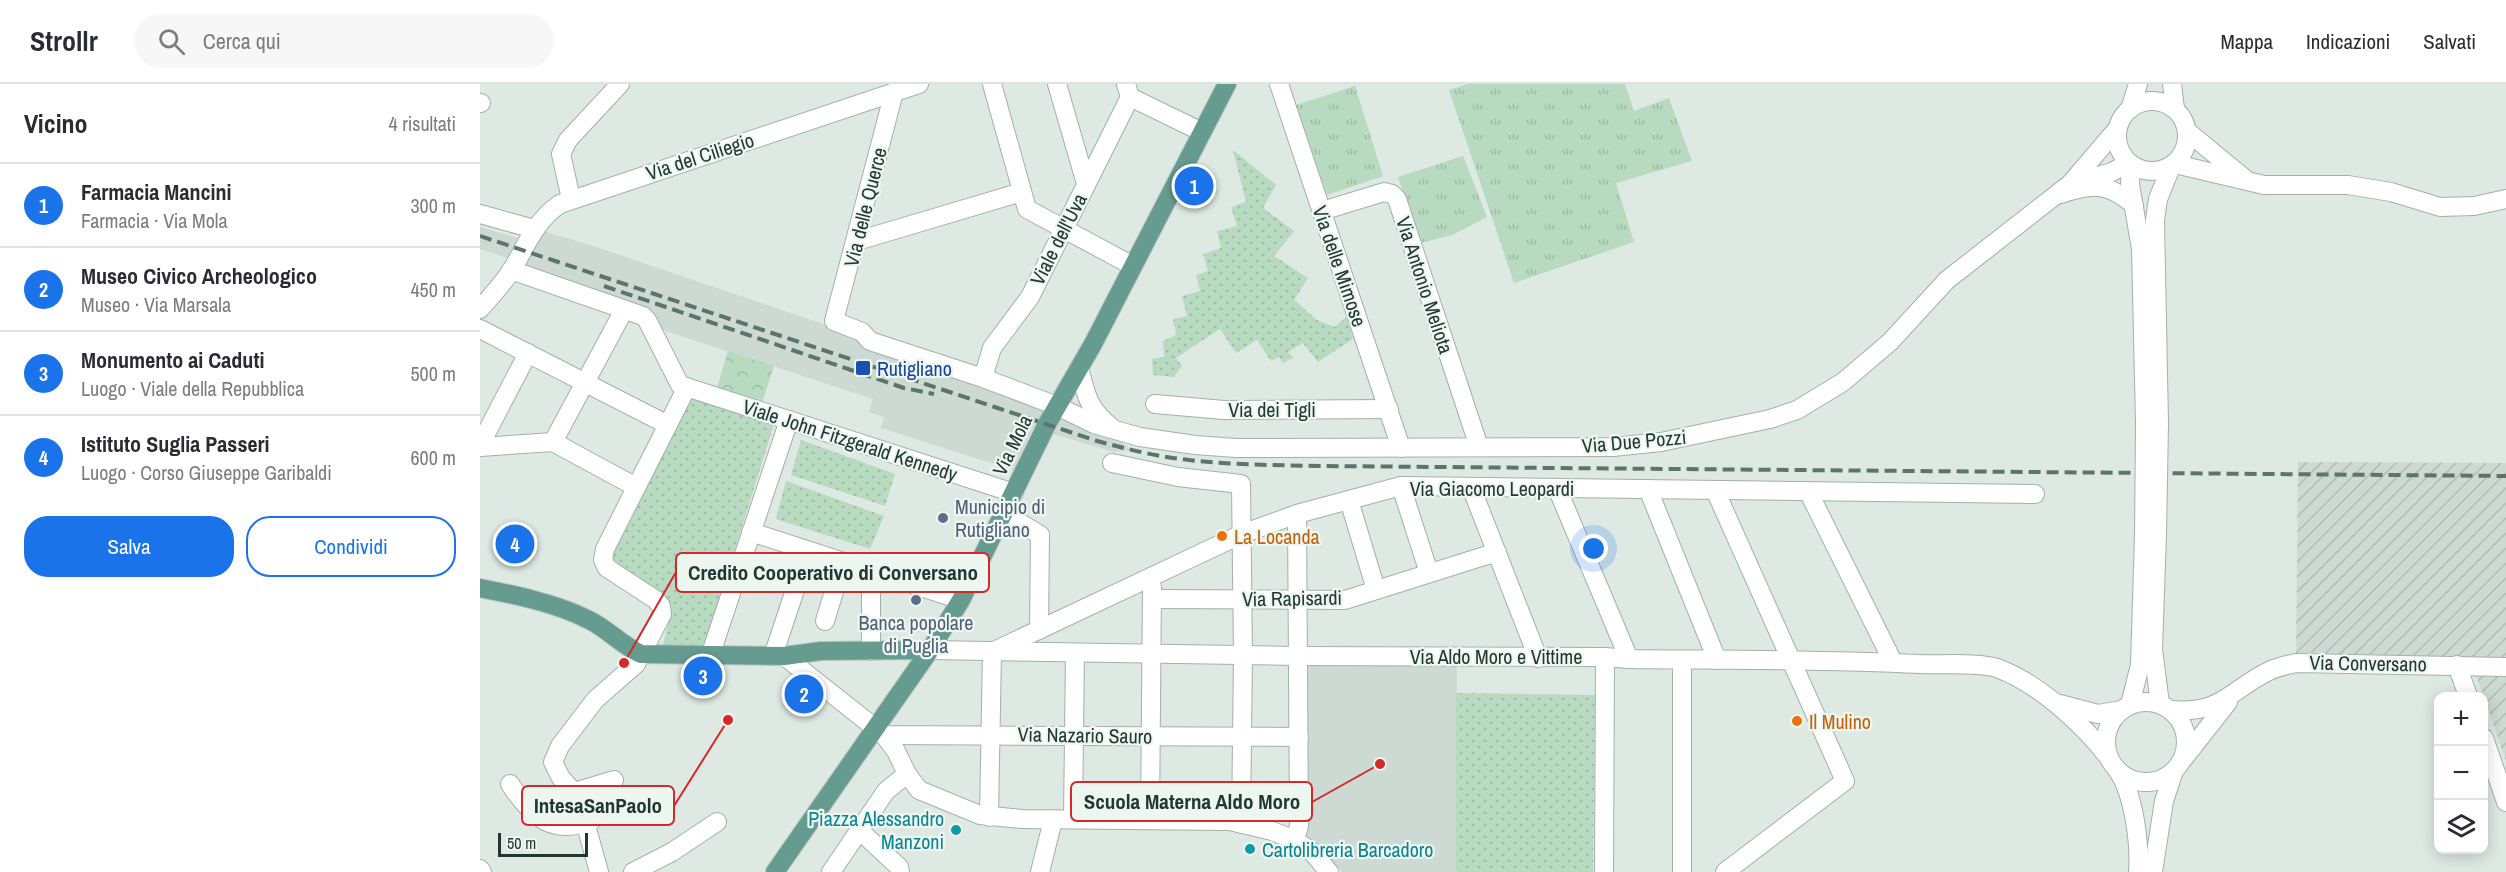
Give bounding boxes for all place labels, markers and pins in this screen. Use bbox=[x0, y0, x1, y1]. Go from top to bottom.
pin: 1 bbox=[1174, 164, 1214, 208]
place label: Rutigliano bbox=[877, 355, 952, 382]
marker: Rutigliano bbox=[854, 359, 872, 377]
place label: Municipio di Rutigliano bbox=[955, 493, 1045, 543]
marker: Municipio di Rutigliano bbox=[936, 511, 950, 525]
pin: 4 bbox=[495, 522, 534, 566]
place label: La Locanda bbox=[1234, 523, 1320, 550]
marker: La Locanda bbox=[1215, 529, 1229, 543]
callout: Credito Cooperativo di Conversano bbox=[676, 553, 989, 592]
marker: Banca popolare di Puglia bbox=[909, 593, 923, 607]
place label: Banca popolare di Puglia bbox=[859, 609, 973, 659]
pin: 3 bbox=[684, 654, 722, 698]
pin: 2 bbox=[784, 672, 824, 716]
place label: Il Mulino bbox=[1809, 708, 1871, 735]
marker: Il Mulino bbox=[1790, 714, 1804, 728]
callout: Scuola Materna Aldo Moro bbox=[1071, 782, 1312, 821]
callout: IntesaSanPaolo bbox=[522, 786, 674, 825]
place label: Piazza Alessandro Manzoni bbox=[808, 805, 944, 855]
marker: Piazza Alessandro Manzoni bbox=[949, 823, 963, 837]
place label: Cartolibreria Barcadoro bbox=[1262, 836, 1433, 863]
marker: Cartolibreria Barcadoro bbox=[1243, 842, 1257, 856]

